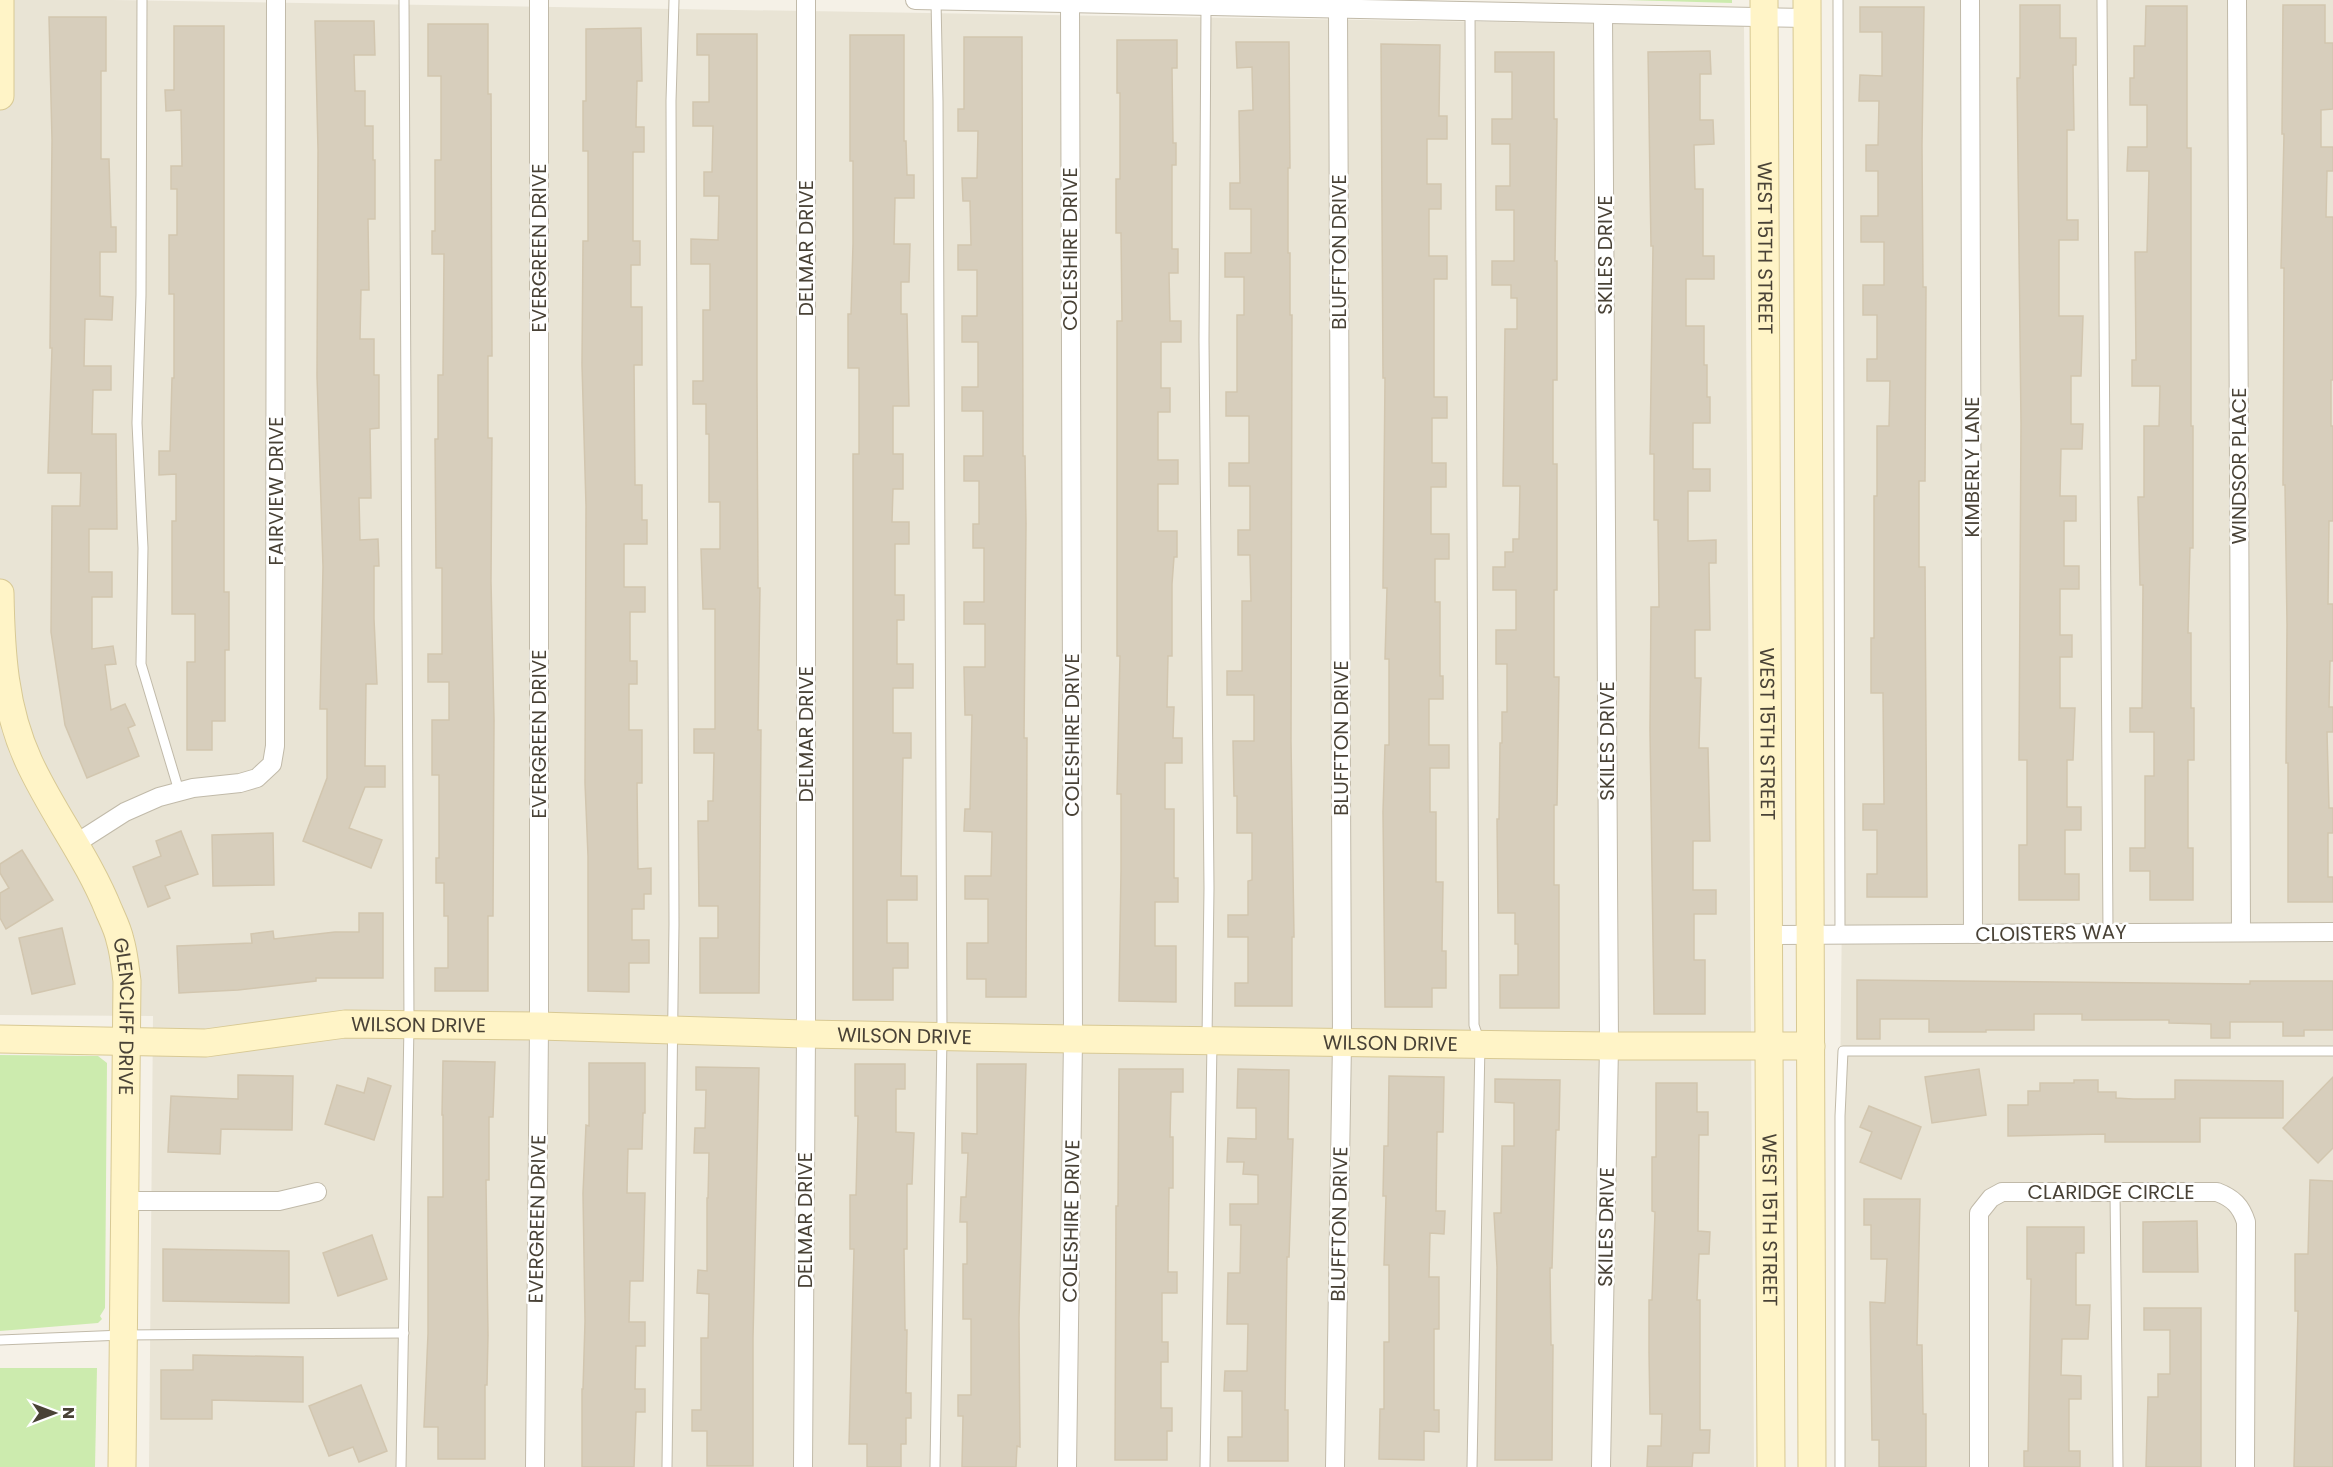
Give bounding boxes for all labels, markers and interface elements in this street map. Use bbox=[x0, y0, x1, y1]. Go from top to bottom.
street label: WEST 15TH STREET bbox=[1751, 162, 1780, 335]
street label: EVERGREEN DRIVE bbox=[525, 164, 553, 332]
street label: COLESHIRE DRIVE bbox=[1056, 167, 1084, 331]
street label: BLUFFTON DRIVE bbox=[1325, 174, 1353, 330]
street label: DELMAR DRIVE bbox=[792, 180, 820, 316]
street label: SKILES DRIVE bbox=[1591, 195, 1619, 315]
street label: WINDSOR PLACE bbox=[2225, 388, 2253, 545]
street label: KIMBERLY LANE bbox=[1958, 397, 1986, 537]
street label: FAIRVIEW DRIVE bbox=[262, 416, 290, 566]
street label: WEST 15TH STREET bbox=[1753, 648, 1782, 821]
street label: EVERGREEN DRIVE bbox=[525, 650, 553, 818]
street label: COLESHIRE DRIVE bbox=[1058, 653, 1086, 817]
street label: BLUFFTON DRIVE bbox=[1327, 660, 1355, 816]
street label: DELMAR DRIVE bbox=[792, 666, 820, 802]
street label: SKILES DRIVE bbox=[1593, 681, 1621, 801]
street label: CLOISTERS WAY bbox=[1975, 918, 2127, 948]
street label: GLENCLIFF DRIVE bbox=[106, 934, 141, 1095]
street label: WILSON DRIVE bbox=[351, 1010, 486, 1039]
street label: WILSON DRIVE bbox=[837, 1021, 972, 1051]
street label: WILSON DRIVE bbox=[1323, 1028, 1458, 1058]
street label: EVERGREEN DRIVE bbox=[522, 1134, 552, 1304]
street label: WEST 15TH STREET bbox=[1755, 1134, 1784, 1307]
street label: COLESHIRE DRIVE bbox=[1056, 1139, 1086, 1303]
street label: BLUFFTON DRIVE bbox=[1324, 1146, 1354, 1302]
street label: DELMAR DRIVE bbox=[791, 1152, 819, 1288]
street label: SKILES DRIVE bbox=[1591, 1167, 1621, 1287]
street label: CLARIDGE CIRCLE bbox=[2028, 1178, 2194, 1206]
north arrow bbox=[24, 1383, 84, 1443]
text: N bbox=[57, 1407, 80, 1419]

